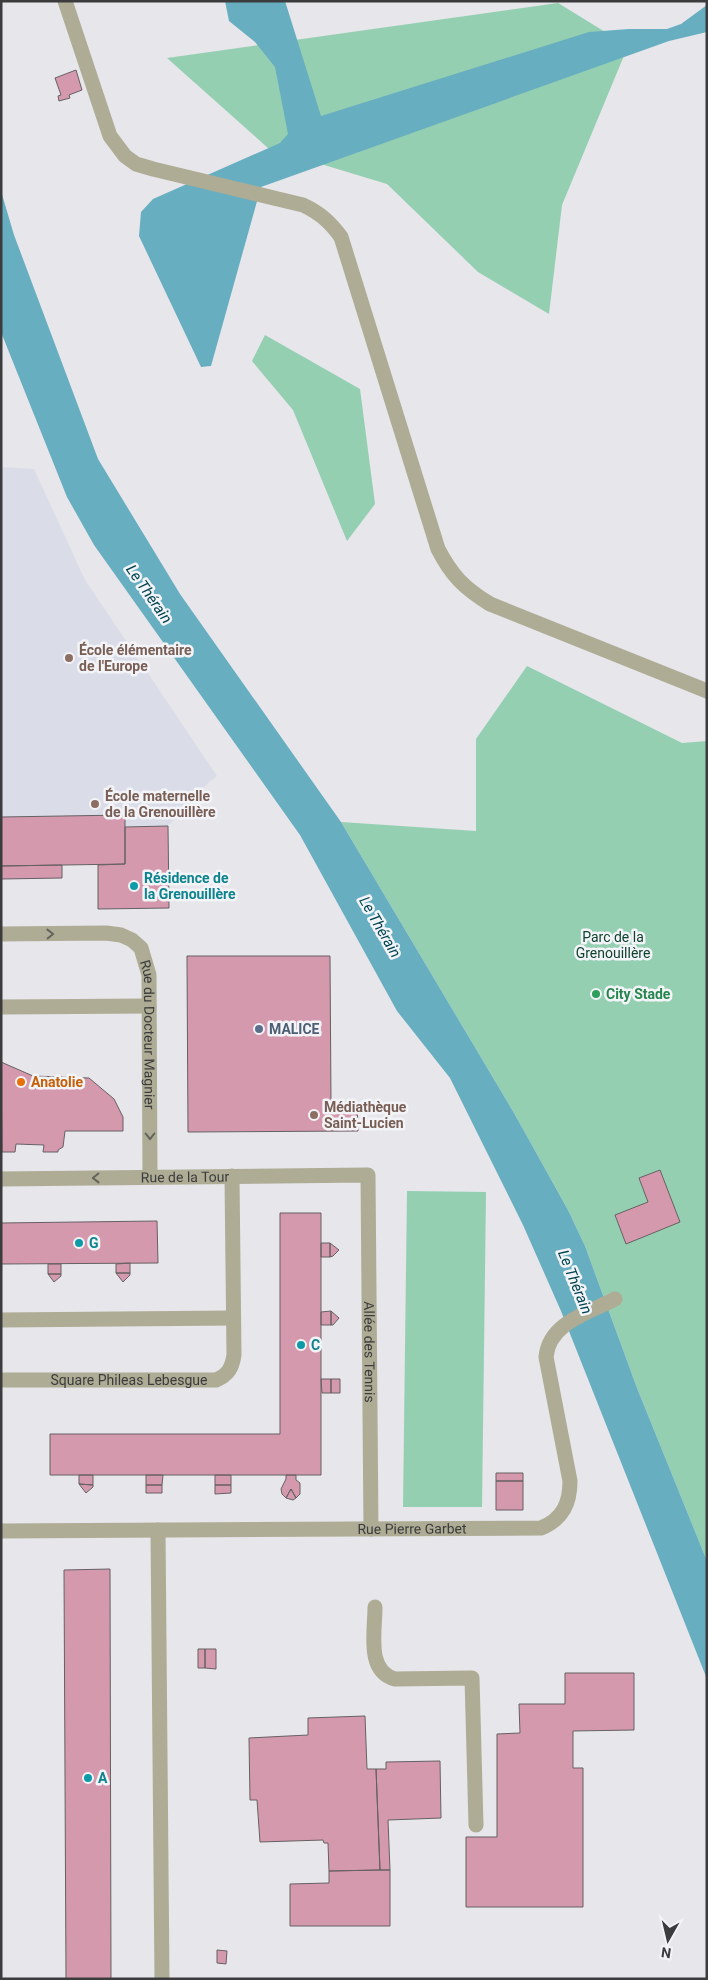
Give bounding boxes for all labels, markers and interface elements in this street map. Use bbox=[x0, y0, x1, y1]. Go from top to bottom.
water label: Le Thérain bbox=[122, 561, 176, 627]
place label: École élémentaire de l'Europe bbox=[79, 641, 192, 674]
marker: École élémentaire de l'Europe bbox=[63, 652, 75, 664]
place label: École maternelle de la Grenouillère bbox=[105, 787, 216, 820]
marker: École maternelle de la Grenouillère bbox=[89, 798, 101, 810]
place label: Résidence de la Grenouillère bbox=[144, 870, 236, 902]
marker: Résidence de la Grenouillère bbox=[128, 880, 140, 892]
water label: Le Thérain bbox=[355, 893, 405, 961]
one-way arrow bbox=[46, 929, 54, 939]
park label: Parc de la Grenouillère bbox=[576, 929, 650, 961]
street label: Rue du Docteur Magnier bbox=[137, 958, 158, 1110]
place label: City Stade bbox=[606, 986, 671, 1002]
marker: City Stade bbox=[590, 988, 602, 1000]
place label: MALICE bbox=[269, 1021, 320, 1037]
marker: MALICE bbox=[253, 1023, 265, 1035]
place label: Anatolie bbox=[31, 1074, 83, 1090]
marker: Anatolie bbox=[15, 1076, 27, 1088]
place label: Médiathèque Saint-Lucien bbox=[324, 1099, 407, 1131]
marker: Médiathèque Saint-Lucien bbox=[308, 1109, 320, 1121]
one-way arrow bbox=[145, 1132, 155, 1140]
street label: Rue de la Tour bbox=[141, 1169, 230, 1185]
one-way arrow bbox=[91, 1173, 99, 1183]
place label: G bbox=[89, 1235, 99, 1251]
marker: G bbox=[73, 1237, 85, 1249]
water label: Le Thérain bbox=[554, 1247, 596, 1317]
street label: Allée des Tennis bbox=[361, 1301, 378, 1403]
place label: C bbox=[311, 1337, 320, 1353]
marker: C bbox=[295, 1339, 307, 1351]
street label: Square Phileas Lebesgue bbox=[51, 1372, 207, 1388]
street label: Rue Pierre Garbet bbox=[357, 1520, 467, 1537]
place label: A bbox=[98, 1770, 108, 1786]
marker: A bbox=[82, 1772, 94, 1784]
north arrow bbox=[643, 1915, 693, 1965]
text: N bbox=[660, 1944, 672, 1961]

